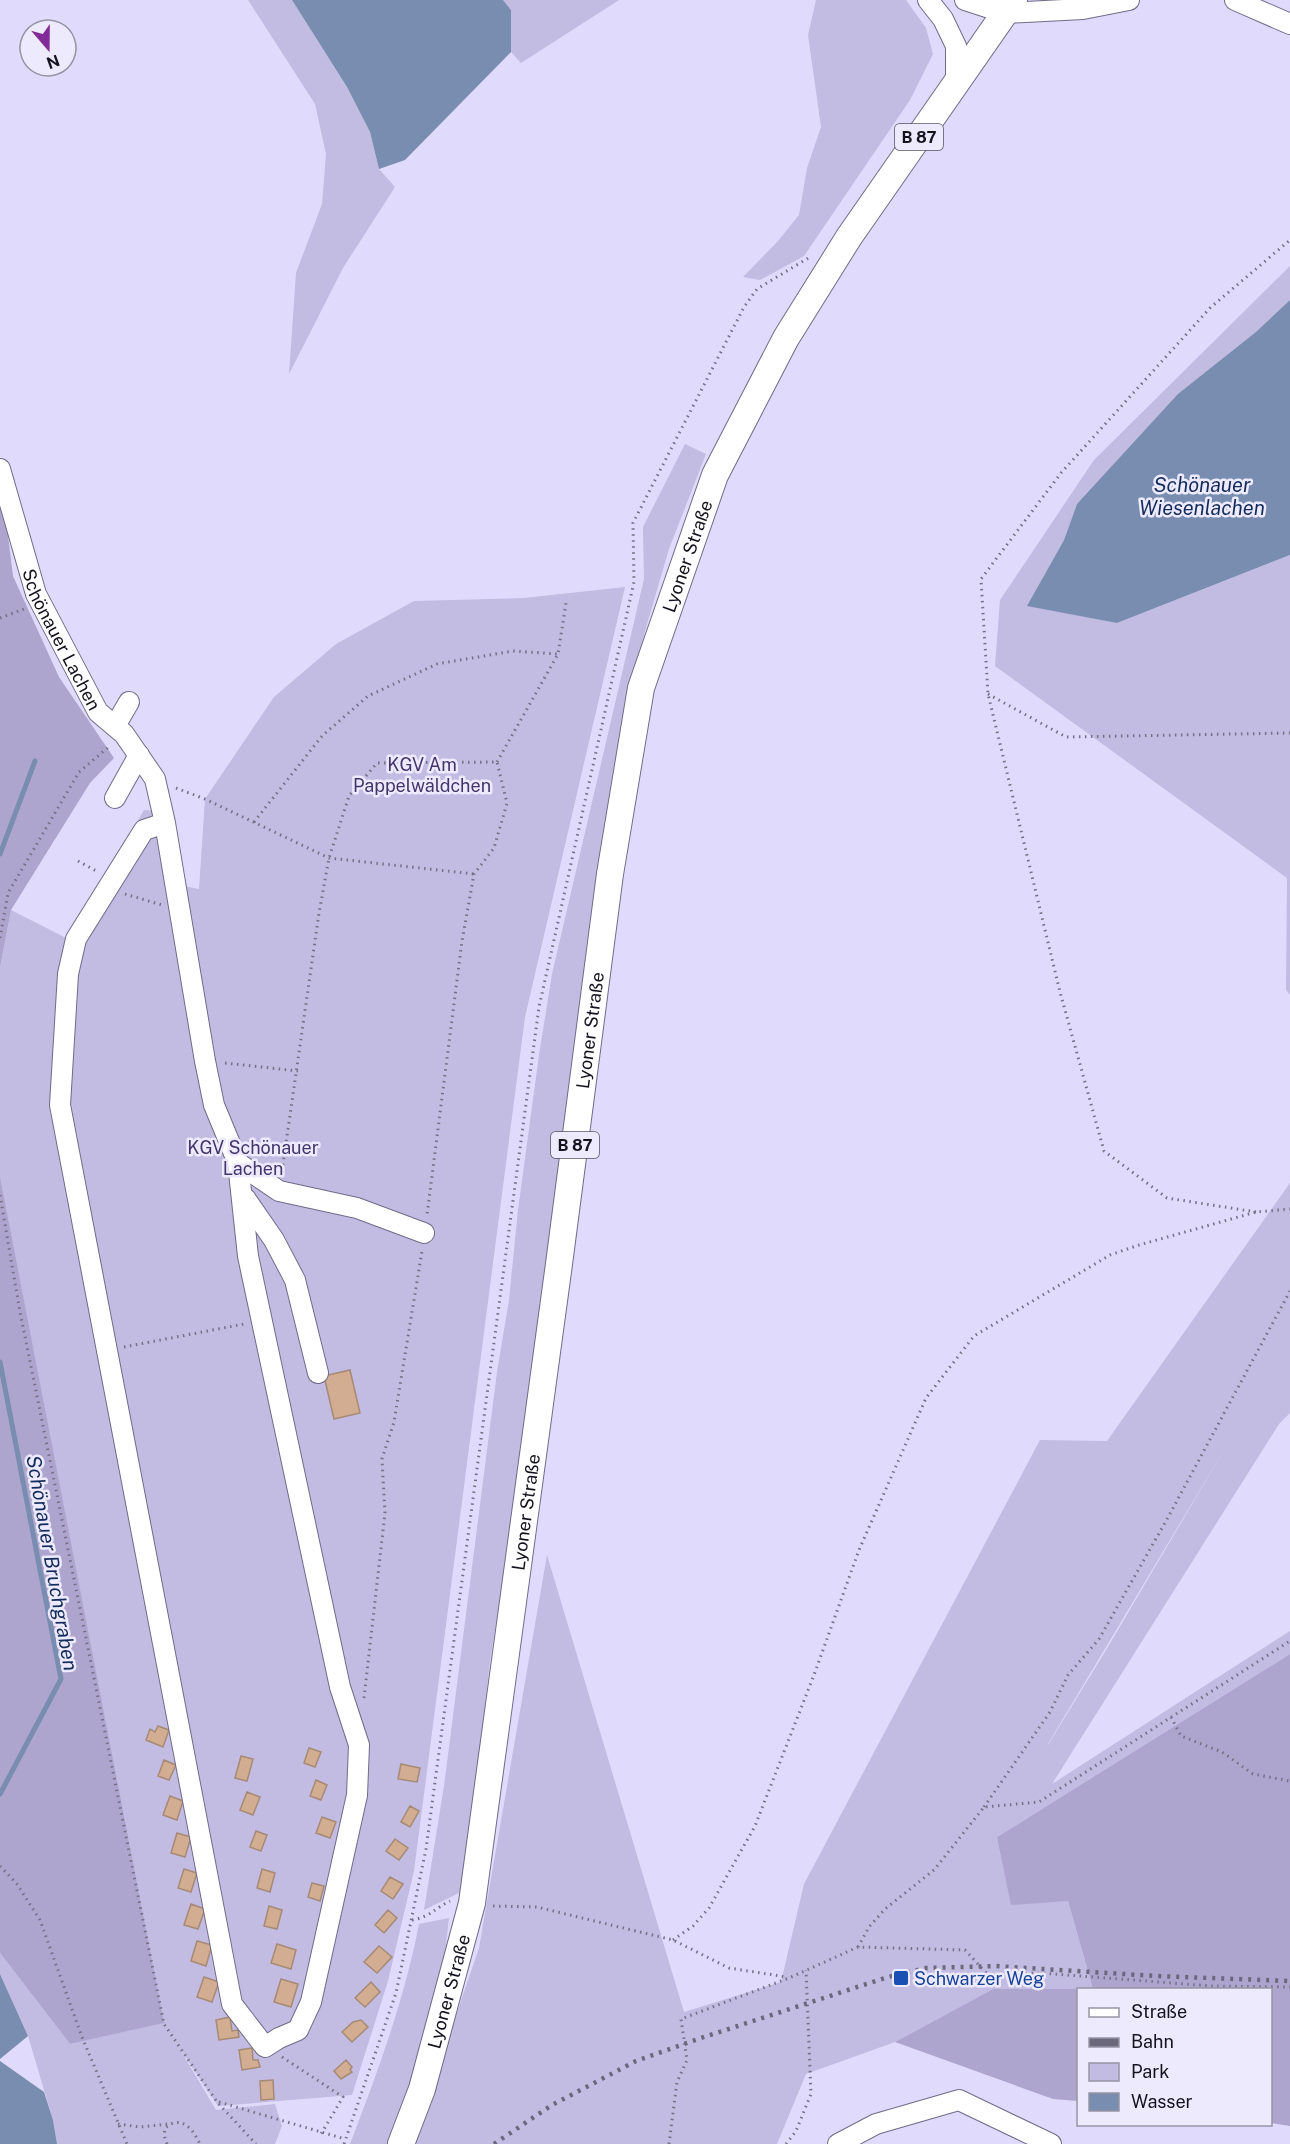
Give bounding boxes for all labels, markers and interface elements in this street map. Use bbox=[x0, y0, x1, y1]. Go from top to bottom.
north arrow bbox=[18, 18, 78, 78]
text: N bbox=[44, 51, 62, 73]
road number: B 87 bbox=[895, 124, 943, 150]
water label: Schönauer Wiesenlachen bbox=[1139, 473, 1265, 520]
street label: Lyoner Straße bbox=[658, 497, 716, 615]
street label: Schönauer Lachen bbox=[19, 566, 106, 714]
park label: KGV Am Pappelwäldchen bbox=[353, 754, 491, 796]
street label: Lyoner Straße bbox=[572, 971, 608, 1090]
road number: B 87 bbox=[551, 1132, 599, 1158]
park label: KGV Schönauer Lachen bbox=[187, 1137, 319, 1179]
street label: Lyoner Straße bbox=[507, 1452, 544, 1572]
water label: Schönauer Bruchgraben bbox=[21, 1453, 83, 1673]
street label: Lyoner Straße bbox=[423, 1932, 474, 2051]
place label: Schwarzer Weg bbox=[914, 1968, 1044, 1989]
marker: Schwarzer Weg bbox=[892, 1969, 910, 1987]
legend bbox=[1077, 1988, 1272, 2126]
text: Straße bbox=[1131, 2001, 1187, 2022]
text: Bahn bbox=[1131, 2031, 1174, 2052]
text: Park bbox=[1131, 2061, 1169, 2082]
text: Wasser bbox=[1131, 2091, 1193, 2112]

